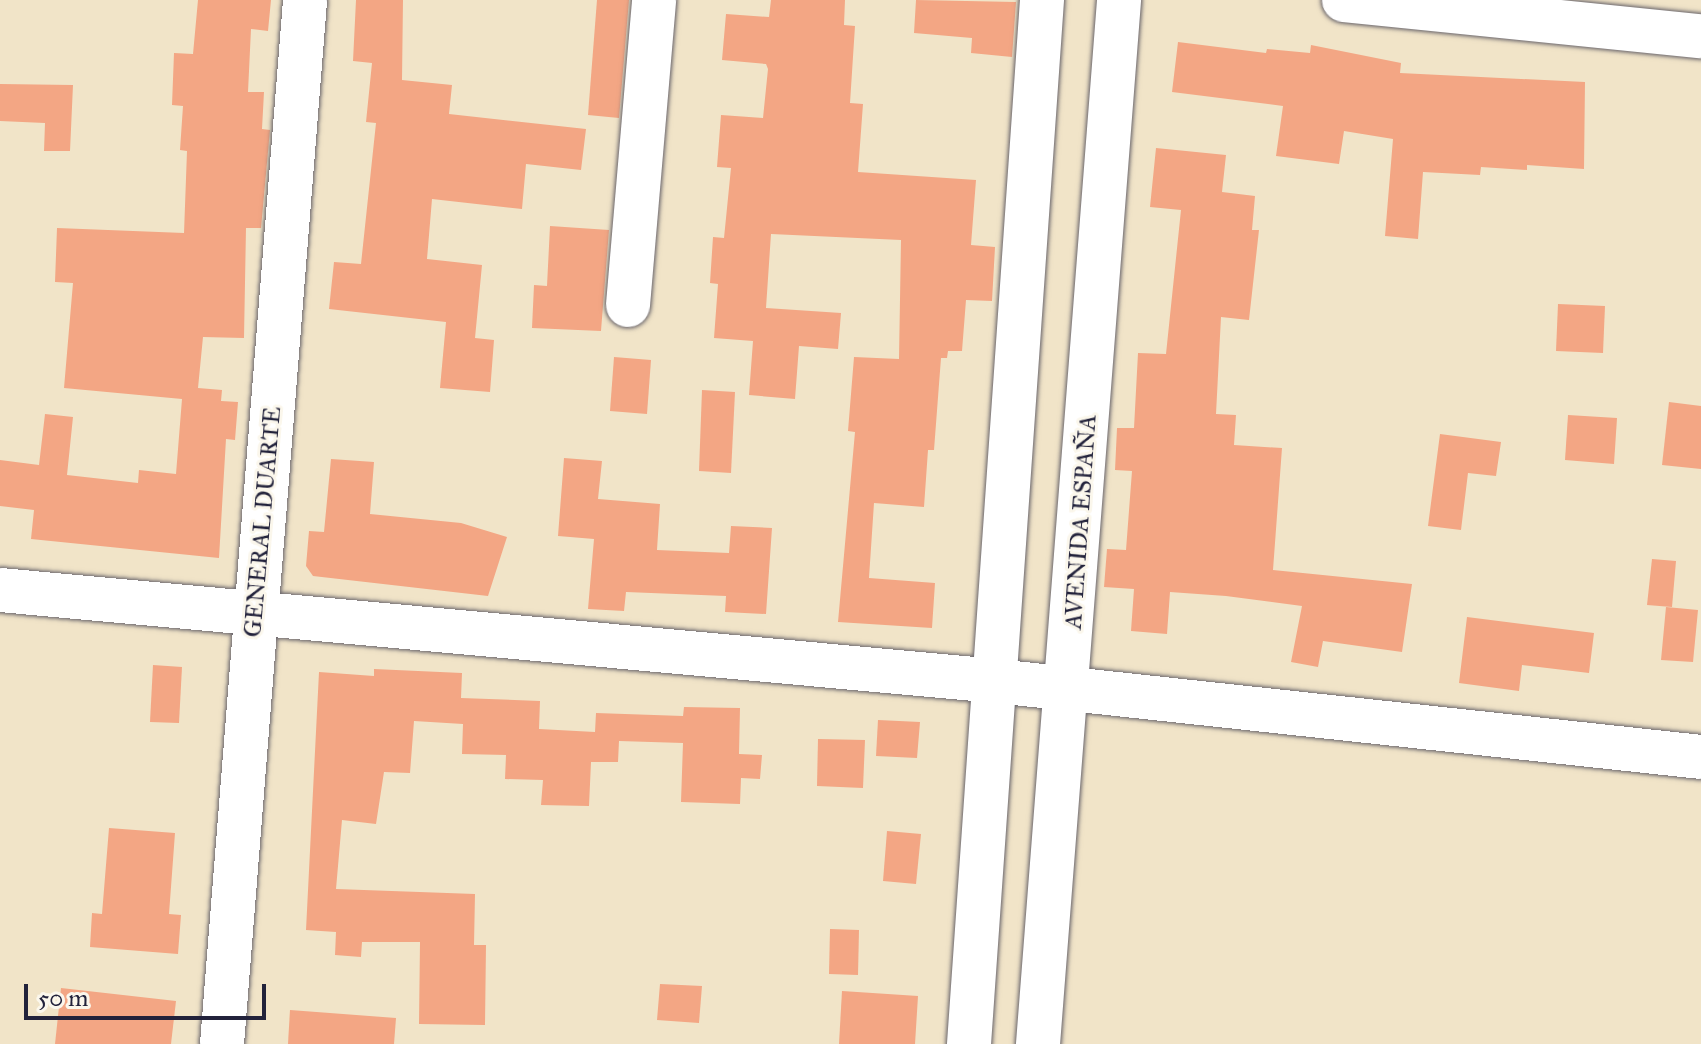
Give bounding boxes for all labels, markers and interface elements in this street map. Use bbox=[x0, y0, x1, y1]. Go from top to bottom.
street label: GENERAL DUARTE bbox=[239, 405, 287, 639]
street label: AVENIDA ESPAÑA bbox=[1059, 414, 1103, 630]
scale bar bbox=[28, 968, 270, 1018]
text: 50 m bbox=[38, 983, 88, 1013]

